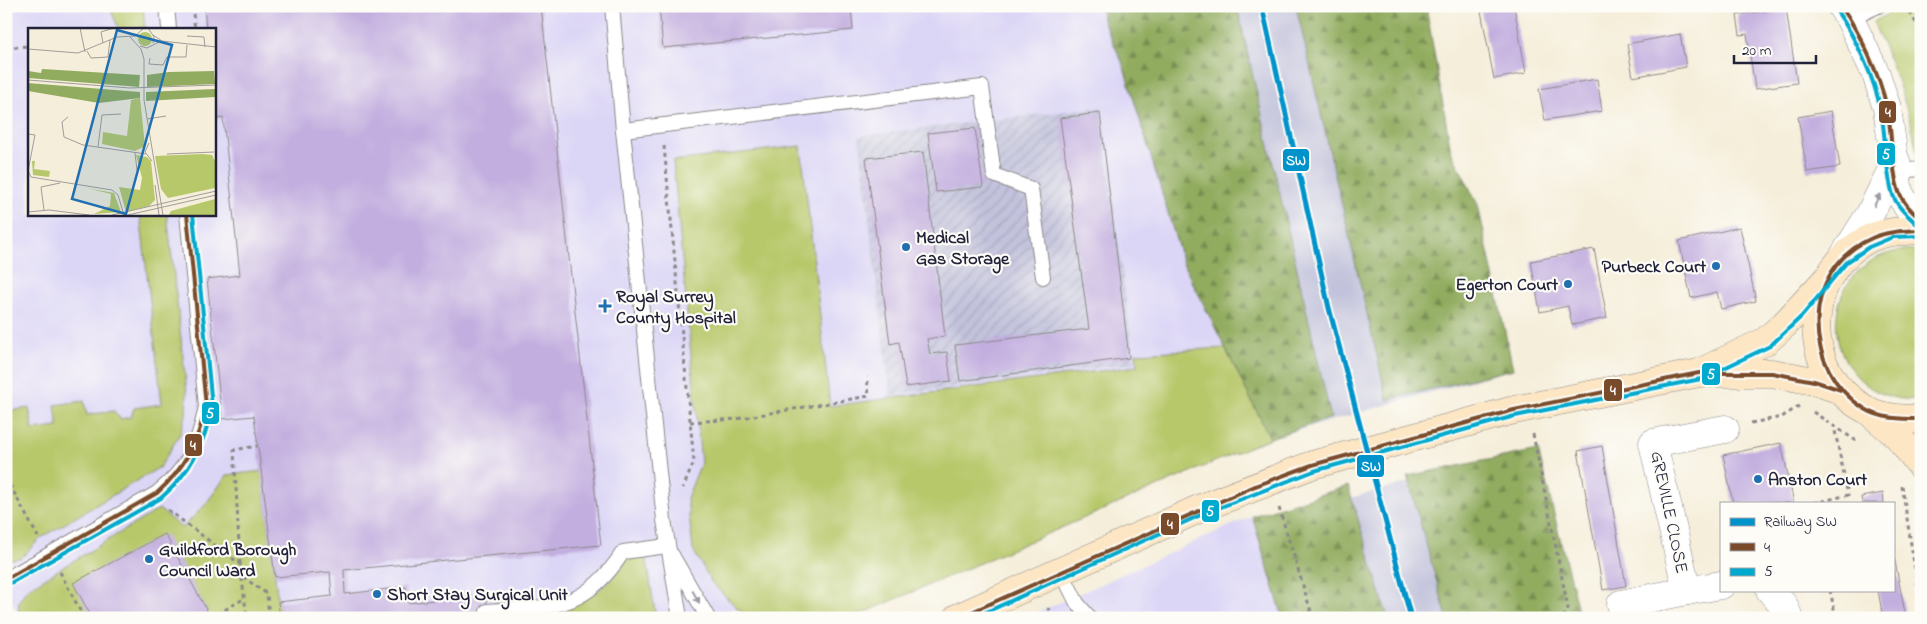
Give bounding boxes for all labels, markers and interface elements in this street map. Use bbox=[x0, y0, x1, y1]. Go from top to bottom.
inset map bbox=[28, 28, 215, 215]
scale bar bbox=[1734, 32, 1817, 64]
text: 20 m bbox=[1742, 40, 1772, 62]
line badge: 4 bbox=[1878, 100, 1897, 124]
text: 4 bbox=[1884, 103, 1891, 124]
line badge: 5 bbox=[1876, 142, 1896, 166]
text: 5 bbox=[1882, 145, 1890, 166]
line badge: SW bbox=[1282, 148, 1310, 172]
text: SW bbox=[1286, 151, 1306, 172]
one-way arrow bbox=[1873, 193, 1881, 207]
place label: Medical Gas Storage bbox=[916, 226, 1010, 274]
marker: Medical Gas Storage bbox=[900, 241, 912, 253]
place label: Purbeck Court bbox=[1602, 255, 1707, 281]
marker: Purbeck Court bbox=[1710, 260, 1722, 272]
place label: Egerton Court bbox=[1455, 273, 1559, 300]
marker: Egerton Court bbox=[1562, 278, 1574, 290]
place label: Royal Surrey County Hospital bbox=[616, 285, 736, 333]
marker: Royal Surrey County Hospital bbox=[598, 299, 612, 313]
line badge: 5 bbox=[1701, 362, 1721, 386]
text: 5 bbox=[1707, 365, 1715, 386]
line badge: 4 bbox=[1603, 378, 1623, 402]
text: 4 bbox=[1609, 381, 1616, 402]
line badge: 5 bbox=[201, 401, 220, 425]
text: 5 bbox=[206, 404, 214, 425]
line badge: 4 bbox=[184, 433, 203, 457]
text: 4 bbox=[189, 436, 196, 457]
street label: GREVILLE CLOSE bbox=[1642, 449, 1694, 576]
line badge: SW bbox=[1356, 454, 1385, 478]
text: SW bbox=[1361, 457, 1381, 478]
place label: Anston Court bbox=[1768, 468, 1868, 494]
marker: Anston Court bbox=[1752, 473, 1764, 485]
line badge: 5 bbox=[1201, 499, 1220, 523]
text: 5 bbox=[1206, 502, 1214, 523]
legend bbox=[1720, 502, 1894, 592]
text: Railway SW bbox=[1764, 511, 1837, 534]
line badge: 4 bbox=[1160, 512, 1180, 536]
text: 4 bbox=[1166, 515, 1173, 536]
text: 4 bbox=[1764, 537, 1770, 559]
place label: Guildford Borough Council Ward bbox=[159, 538, 297, 585]
marker: Guildford Borough Council Ward bbox=[143, 553, 155, 565]
text: 5 bbox=[1764, 561, 1773, 583]
place label: Short Stay Surgical Unit bbox=[387, 583, 569, 610]
marker: Short Stay Surgical Unit bbox=[371, 588, 383, 600]
one-way arrow bbox=[691, 590, 700, 604]

